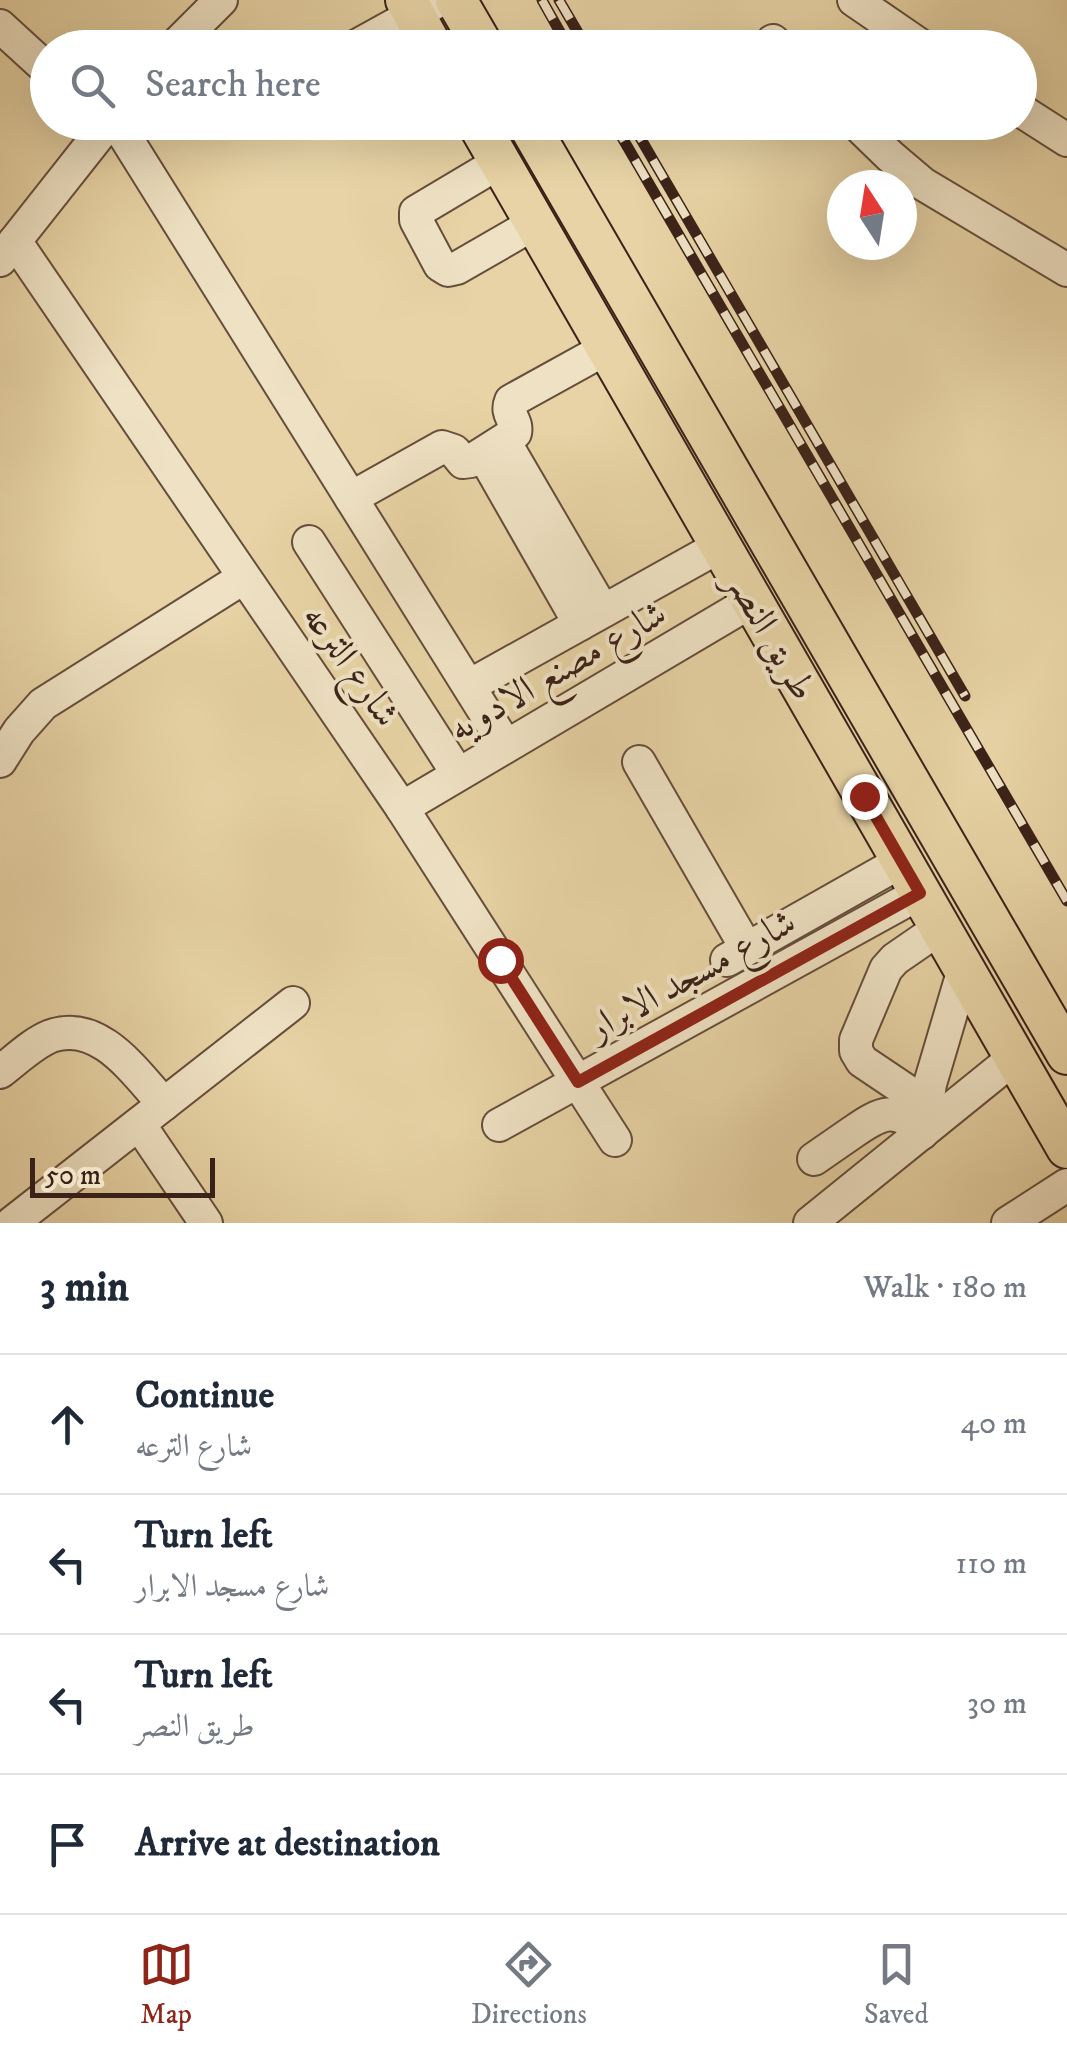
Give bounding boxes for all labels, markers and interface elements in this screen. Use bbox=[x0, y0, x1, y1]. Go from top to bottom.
search box bbox=[30, 30, 1037, 140]
icon: search bbox=[65, 58, 120, 113]
text: Search here bbox=[145, 61, 321, 109]
north arrow bbox=[827, 170, 917, 260]
street label: طريق النصر bbox=[712, 559, 827, 710]
street label: شارع مصنع الادويه bbox=[440, 590, 680, 760]
street label: شارع الترعه bbox=[287, 595, 410, 740]
route end bbox=[842, 774, 888, 820]
street label: شارع مسجد الابرار bbox=[576, 899, 807, 1059]
route start bbox=[478, 938, 524, 984]
scale bar bbox=[30, 1153, 215, 1198]
text: 50 m bbox=[45, 1158, 101, 1193]
text: 3 min bbox=[40, 1262, 129, 1314]
text: Walk · 180 m bbox=[863, 1268, 1027, 1308]
text: Continue bbox=[135, 1372, 274, 1420]
icon: ahead bbox=[40, 1397, 95, 1452]
text: 40 m bbox=[960, 1404, 1027, 1444]
text: شارع الترعه bbox=[135, 1427, 252, 1467]
text: Turn left bbox=[135, 1512, 273, 1560]
icon: left bbox=[40, 1537, 95, 1592]
text: 110 m bbox=[955, 1544, 1027, 1584]
text: شارع مسجد الابرار bbox=[135, 1567, 329, 1607]
text: Turn left bbox=[135, 1652, 273, 1700]
icon: left bbox=[40, 1677, 95, 1732]
text: 30 m bbox=[967, 1684, 1027, 1724]
text: طريق النصر bbox=[135, 1707, 255, 1747]
icon: arrive bbox=[40, 1817, 95, 1872]
text: Arrive at destination bbox=[135, 1820, 440, 1868]
tab: Map bbox=[139, 1937, 194, 2032]
tab: Directions bbox=[471, 1937, 587, 2032]
tab: Saved bbox=[864, 1937, 928, 2032]

